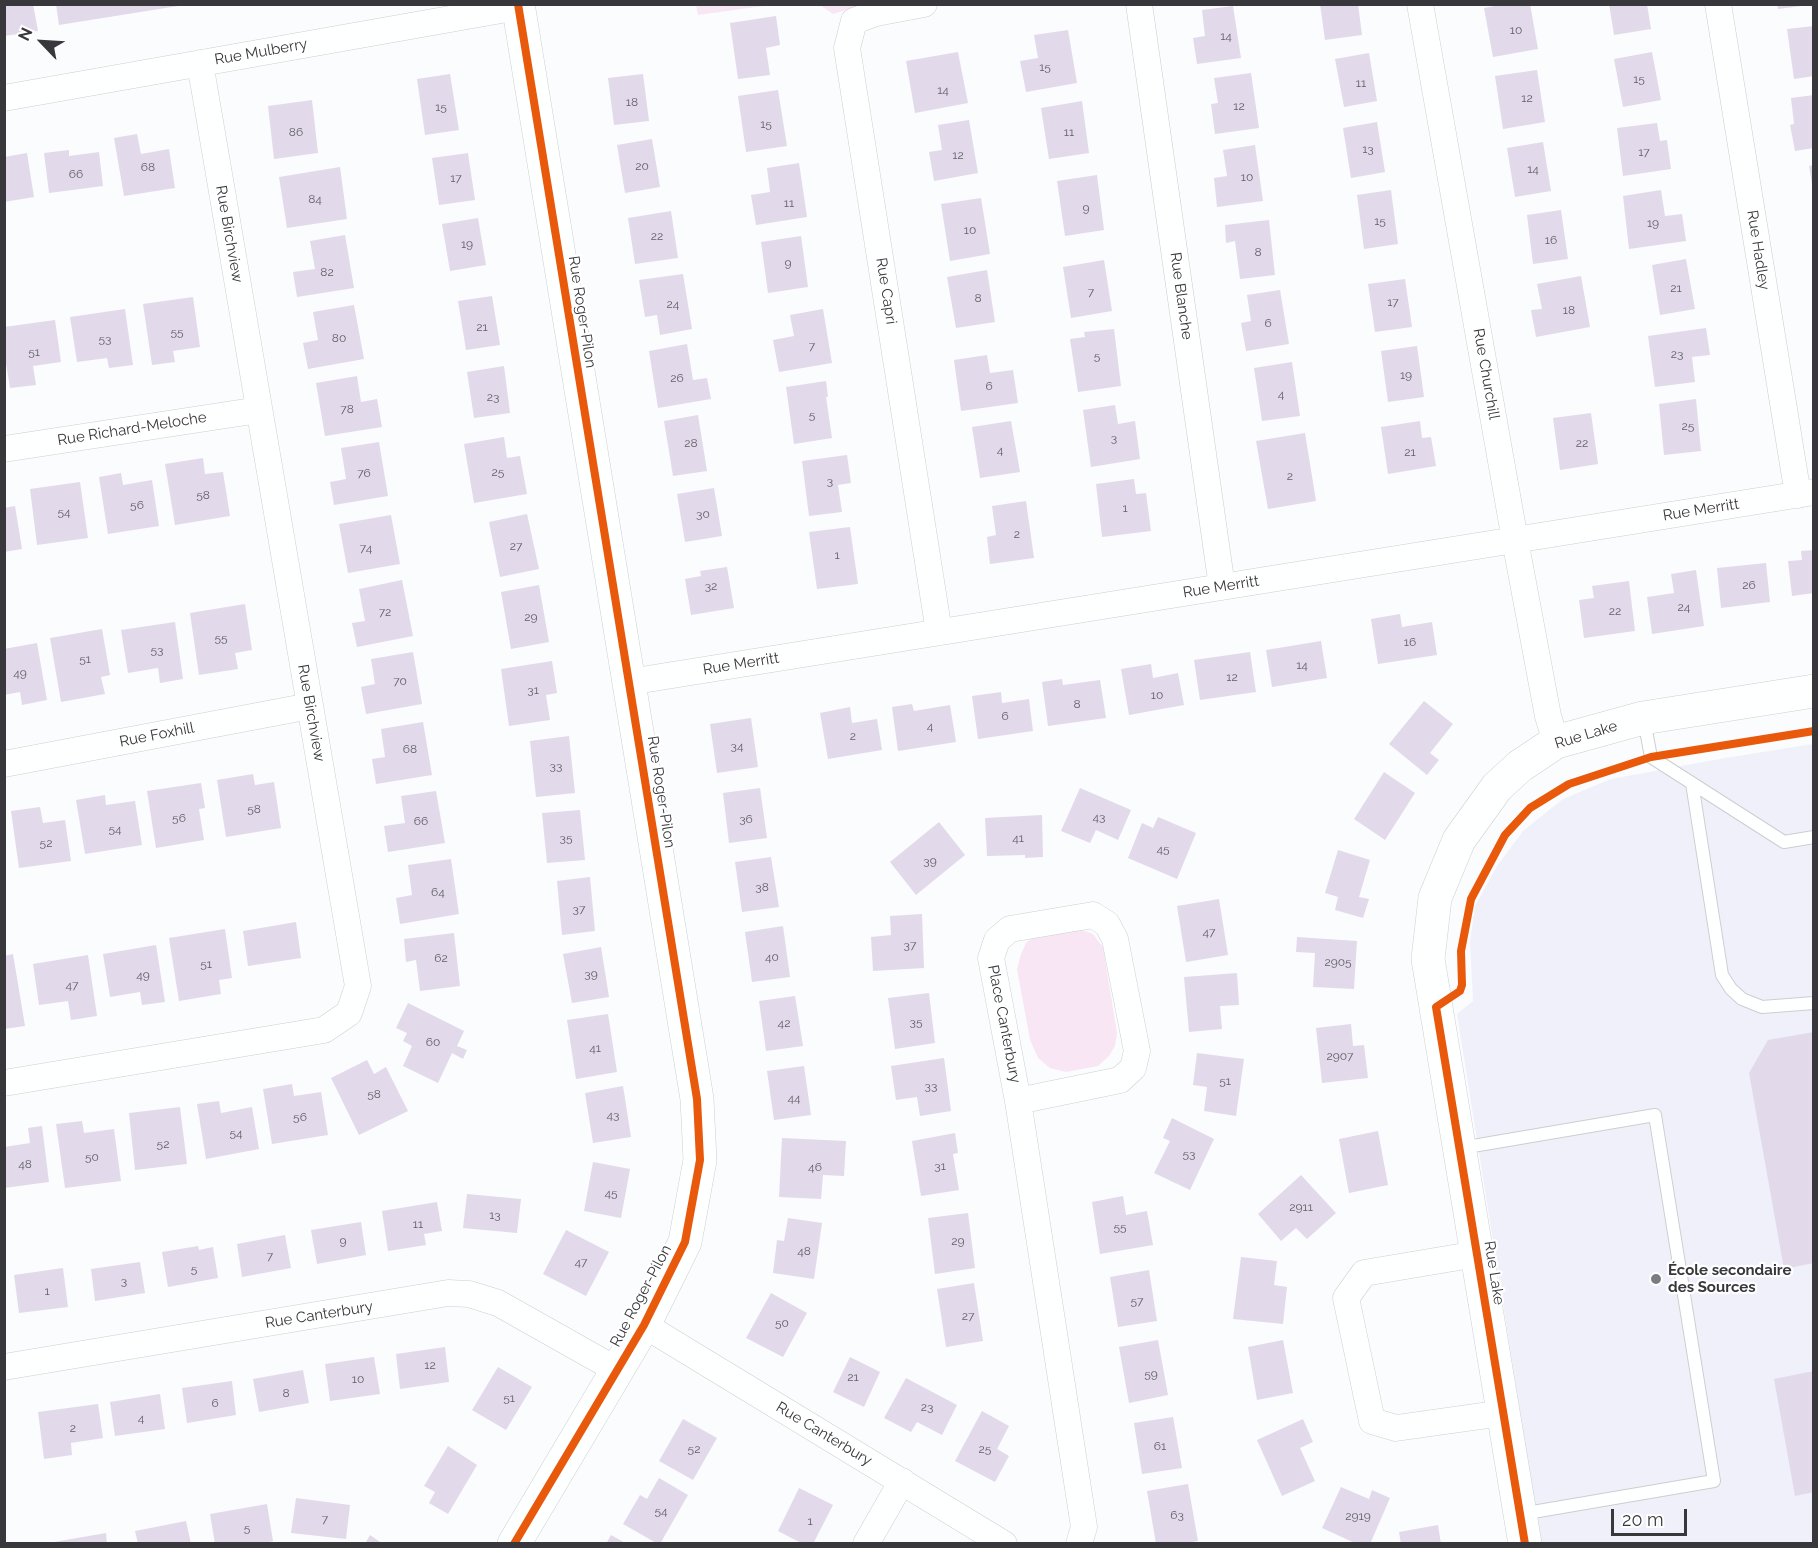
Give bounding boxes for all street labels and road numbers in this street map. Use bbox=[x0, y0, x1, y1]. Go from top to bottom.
street label: Rue Mulberry bbox=[213, 35, 309, 69]
street label: Rue Birchview bbox=[212, 184, 246, 284]
street label: Rue Hadley bbox=[1743, 209, 1773, 291]
street label: Rue Blanche bbox=[1166, 251, 1196, 341]
street label: Rue Roger-Pilon bbox=[564, 255, 600, 369]
street label: Rue Capri bbox=[872, 256, 900, 326]
street label: Rue Churchill bbox=[1469, 327, 1503, 421]
street label: Rue Richard-Meloche bbox=[56, 408, 208, 450]
street label: Rue Merritt bbox=[1662, 495, 1740, 525]
street label: Rue Merritt bbox=[1182, 572, 1260, 602]
street label: Rue Merritt bbox=[702, 649, 780, 679]
street label: Rue Birchview bbox=[294, 663, 328, 763]
street label: Rue Lake bbox=[1553, 717, 1619, 753]
street label: Rue Foxhill bbox=[118, 719, 196, 751]
street label: Rue Roger-Pilon bbox=[643, 735, 679, 849]
street label: Place Canterbury bbox=[984, 963, 1024, 1085]
street label: Rue Lake bbox=[1480, 1240, 1508, 1306]
street label: Rue Roger-Pilon bbox=[606, 1242, 676, 1350]
street label: Rue Canterbury bbox=[264, 1298, 374, 1332]
street label: Rue Canterbury bbox=[773, 1398, 875, 1470]

